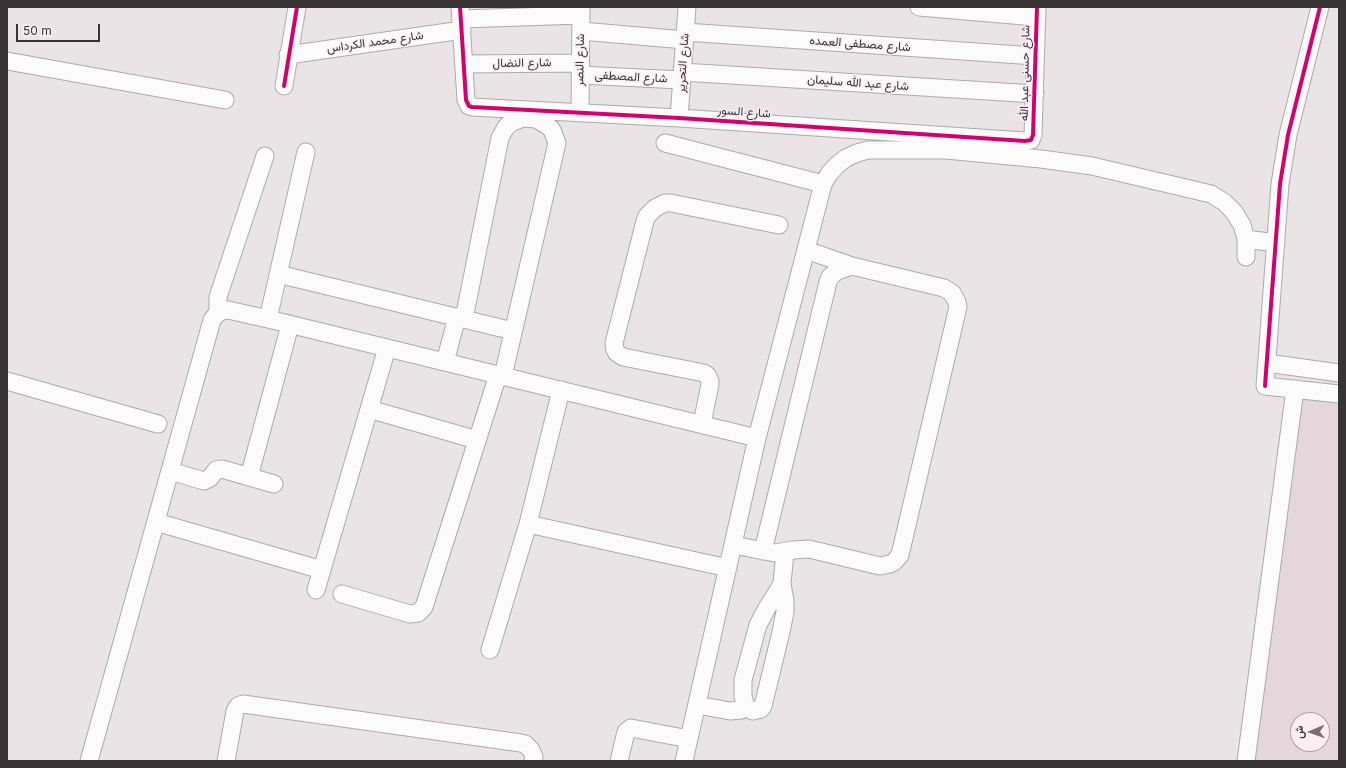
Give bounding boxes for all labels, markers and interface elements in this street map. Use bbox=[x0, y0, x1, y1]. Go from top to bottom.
scale bar bbox=[18, 16, 102, 42]
text: 50 m bbox=[23, 23, 52, 38]
street label: شارع حسنى عبد الله bbox=[1017, 25, 1033, 121]
street label: شارع محمد الكرداس bbox=[326, 28, 424, 56]
street label: شارع التحرير bbox=[674, 33, 692, 93]
street label: شارع مصطفى العمده bbox=[809, 33, 911, 55]
street label: شارع النصر bbox=[572, 34, 588, 86]
street label: شارع النضال bbox=[492, 55, 552, 71]
street label: شارع المصطفى bbox=[594, 68, 668, 86]
street label: شارع عبد الله سليمان bbox=[807, 72, 909, 94]
street label: شارع السور bbox=[717, 103, 771, 121]
north arrow bbox=[1290, 712, 1330, 752]
text: ش bbox=[1292, 726, 1306, 739]

